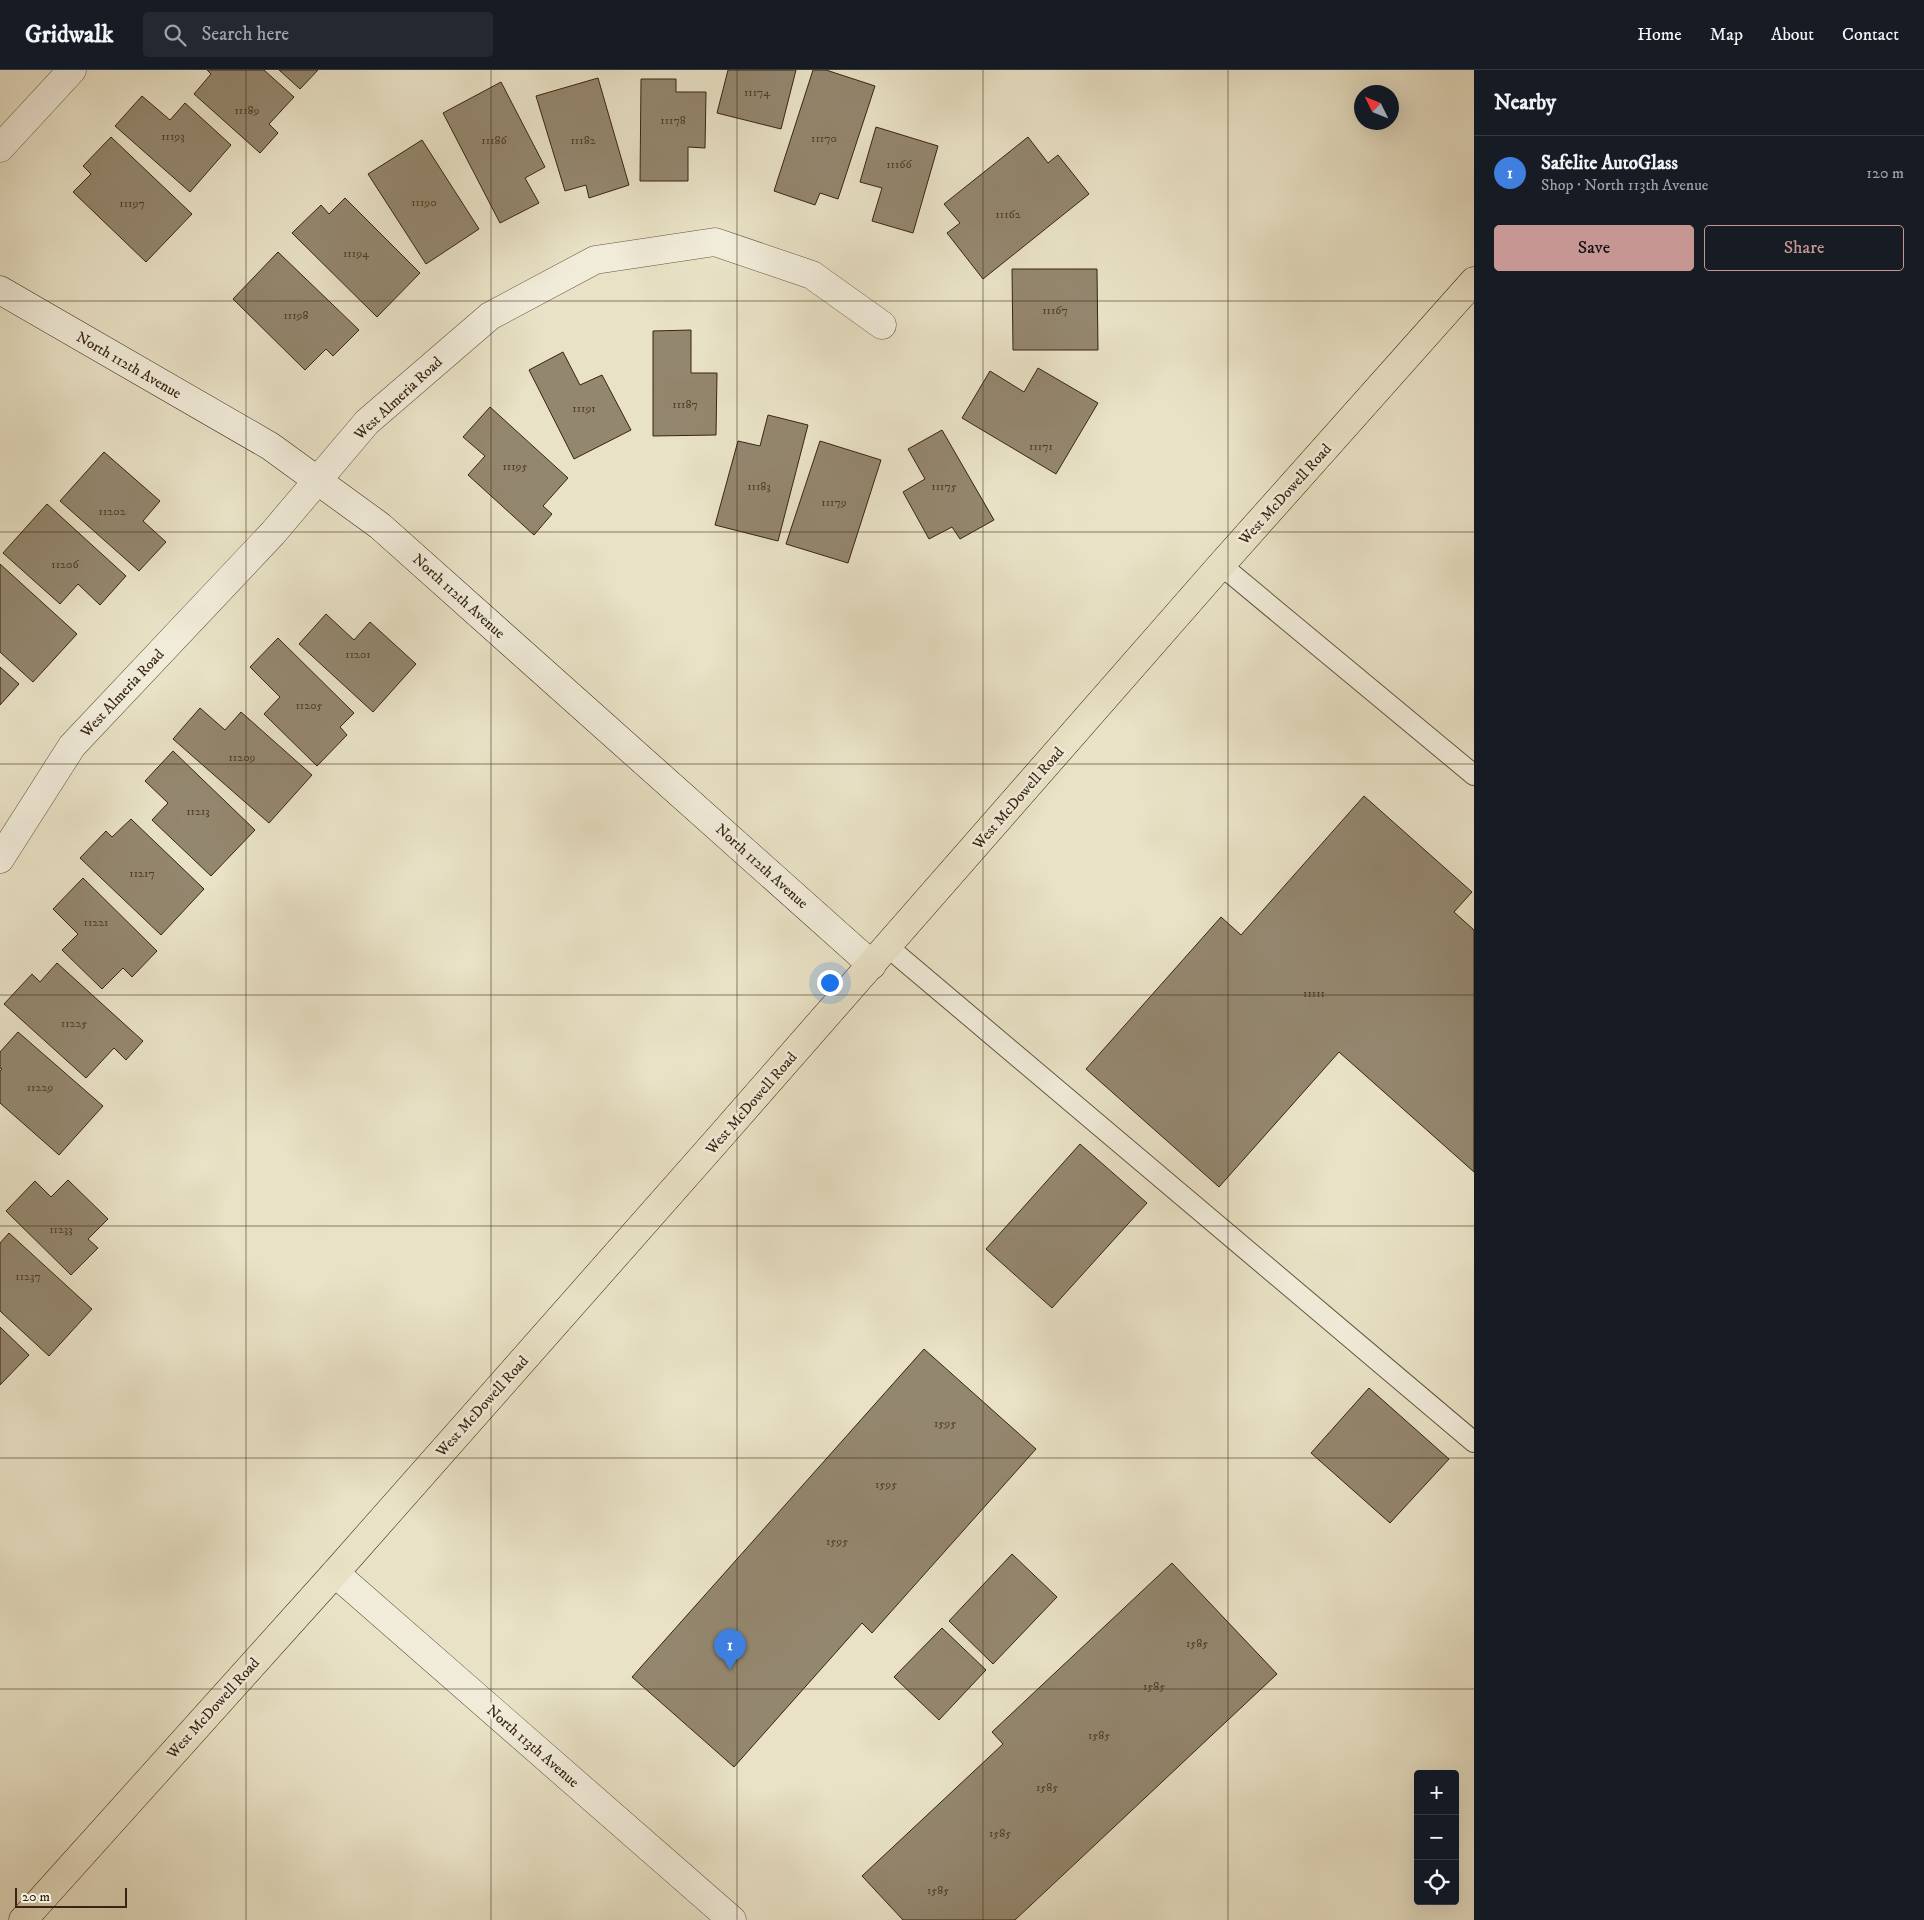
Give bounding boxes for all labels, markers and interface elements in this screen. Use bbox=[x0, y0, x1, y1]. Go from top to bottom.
search box bbox=[143, 12, 493, 57]
text: Gridwalk bbox=[25, 20, 113, 50]
icon: search bbox=[161, 21, 189, 49]
text: Search here bbox=[201, 23, 289, 46]
text: Home bbox=[1637, 24, 1682, 46]
text: Map bbox=[1710, 24, 1743, 46]
text: About bbox=[1771, 24, 1814, 46]
text: Contact bbox=[1842, 24, 1899, 46]
house number: 11174 bbox=[744, 85, 771, 100]
north arrow bbox=[1354, 85, 1399, 130]
text: Nearby bbox=[1494, 90, 1556, 116]
house number: 11189 bbox=[234, 103, 260, 118]
house number: 11178 bbox=[660, 113, 686, 128]
house number: 11193 bbox=[161, 129, 185, 144]
house number: 11170 bbox=[811, 131, 837, 146]
house number: 11186 bbox=[481, 133, 507, 148]
house number: 11182 bbox=[570, 133, 596, 148]
text: Safelite AutoGlass bbox=[1541, 152, 1678, 175]
house number: 11166 bbox=[886, 157, 913, 172]
text: 1 bbox=[1507, 163, 1513, 183]
text: 120 m bbox=[1866, 163, 1904, 183]
text: Shop · North 113th Avenue bbox=[1541, 175, 1708, 195]
house number: 11190 bbox=[411, 195, 437, 210]
house number: 11197 bbox=[119, 196, 145, 211]
house number: 11162 bbox=[995, 207, 1021, 222]
button: Save bbox=[1494, 225, 1694, 271]
button: Share bbox=[1704, 225, 1904, 271]
house number: 11194 bbox=[343, 246, 370, 261]
house number: 11167 bbox=[1042, 303, 1068, 318]
house number: 11198 bbox=[283, 308, 309, 323]
street label: North 112th Avenue bbox=[73, 328, 185, 403]
street label: West Almeria Road bbox=[349, 352, 447, 445]
house number: 11187 bbox=[672, 397, 698, 412]
house number: 11191 bbox=[572, 401, 596, 416]
house number: 11171 bbox=[1029, 439, 1053, 454]
street label: West McDowell Road bbox=[1234, 439, 1336, 550]
house number: 11195 bbox=[502, 459, 528, 474]
house number: 11183 bbox=[747, 479, 771, 494]
house number: 11175 bbox=[931, 479, 957, 494]
house number: 11179 bbox=[821, 495, 847, 510]
house number: 11202 bbox=[98, 504, 126, 519]
street label: North 112th Avenue bbox=[408, 550, 509, 643]
house number: 11206 bbox=[51, 557, 79, 572]
street label: West Almeria Road bbox=[76, 645, 168, 742]
house number: 11201 bbox=[345, 647, 371, 662]
house number: 11205 bbox=[295, 698, 323, 713]
street label: West McDowell Road bbox=[968, 743, 1068, 854]
house number: 11209 bbox=[228, 750, 256, 765]
house number: 11213 bbox=[186, 804, 210, 819]
street label: North 112th Avenue bbox=[711, 820, 812, 913]
house number: 11217 bbox=[129, 866, 155, 881]
house number: 11221 bbox=[83, 915, 109, 930]
your location bbox=[817, 970, 843, 996]
house number: 11111 bbox=[1303, 986, 1325, 1001]
house number: 11225 bbox=[61, 1016, 87, 1031]
street label: West McDowell Road bbox=[701, 1048, 801, 1159]
house number: 11229 bbox=[27, 1080, 53, 1095]
house number: 11233 bbox=[49, 1222, 73, 1237]
house number: 11237 bbox=[15, 1269, 41, 1284]
street label: West McDowell Road bbox=[431, 1351, 533, 1462]
house number: 1595 bbox=[934, 1416, 956, 1431]
house number: 1595 bbox=[875, 1477, 897, 1492]
house number: 1595 bbox=[826, 1534, 848, 1549]
pin: 1 bbox=[714, 1629, 746, 1670]
house number: 1585 bbox=[1186, 1636, 1208, 1651]
street label: West McDowell Road bbox=[162, 1653, 264, 1764]
house number: 1585 bbox=[1143, 1679, 1165, 1694]
street label: North 113th Avenue bbox=[482, 1701, 583, 1792]
house number: 1585 bbox=[1088, 1728, 1110, 1743]
map controls bbox=[1414, 1770, 1459, 1905]
button: + bbox=[1414, 1770, 1459, 1815]
house number: 1585 bbox=[1036, 1780, 1058, 1795]
button: − bbox=[1414, 1815, 1459, 1860]
house number: 1585 bbox=[989, 1826, 1011, 1841]
button: locate bbox=[1414, 1860, 1459, 1905]
house number: 1585 bbox=[927, 1883, 949, 1898]
scale bar bbox=[15, 1885, 128, 1908]
text: 20 m bbox=[22, 1888, 50, 1906]

